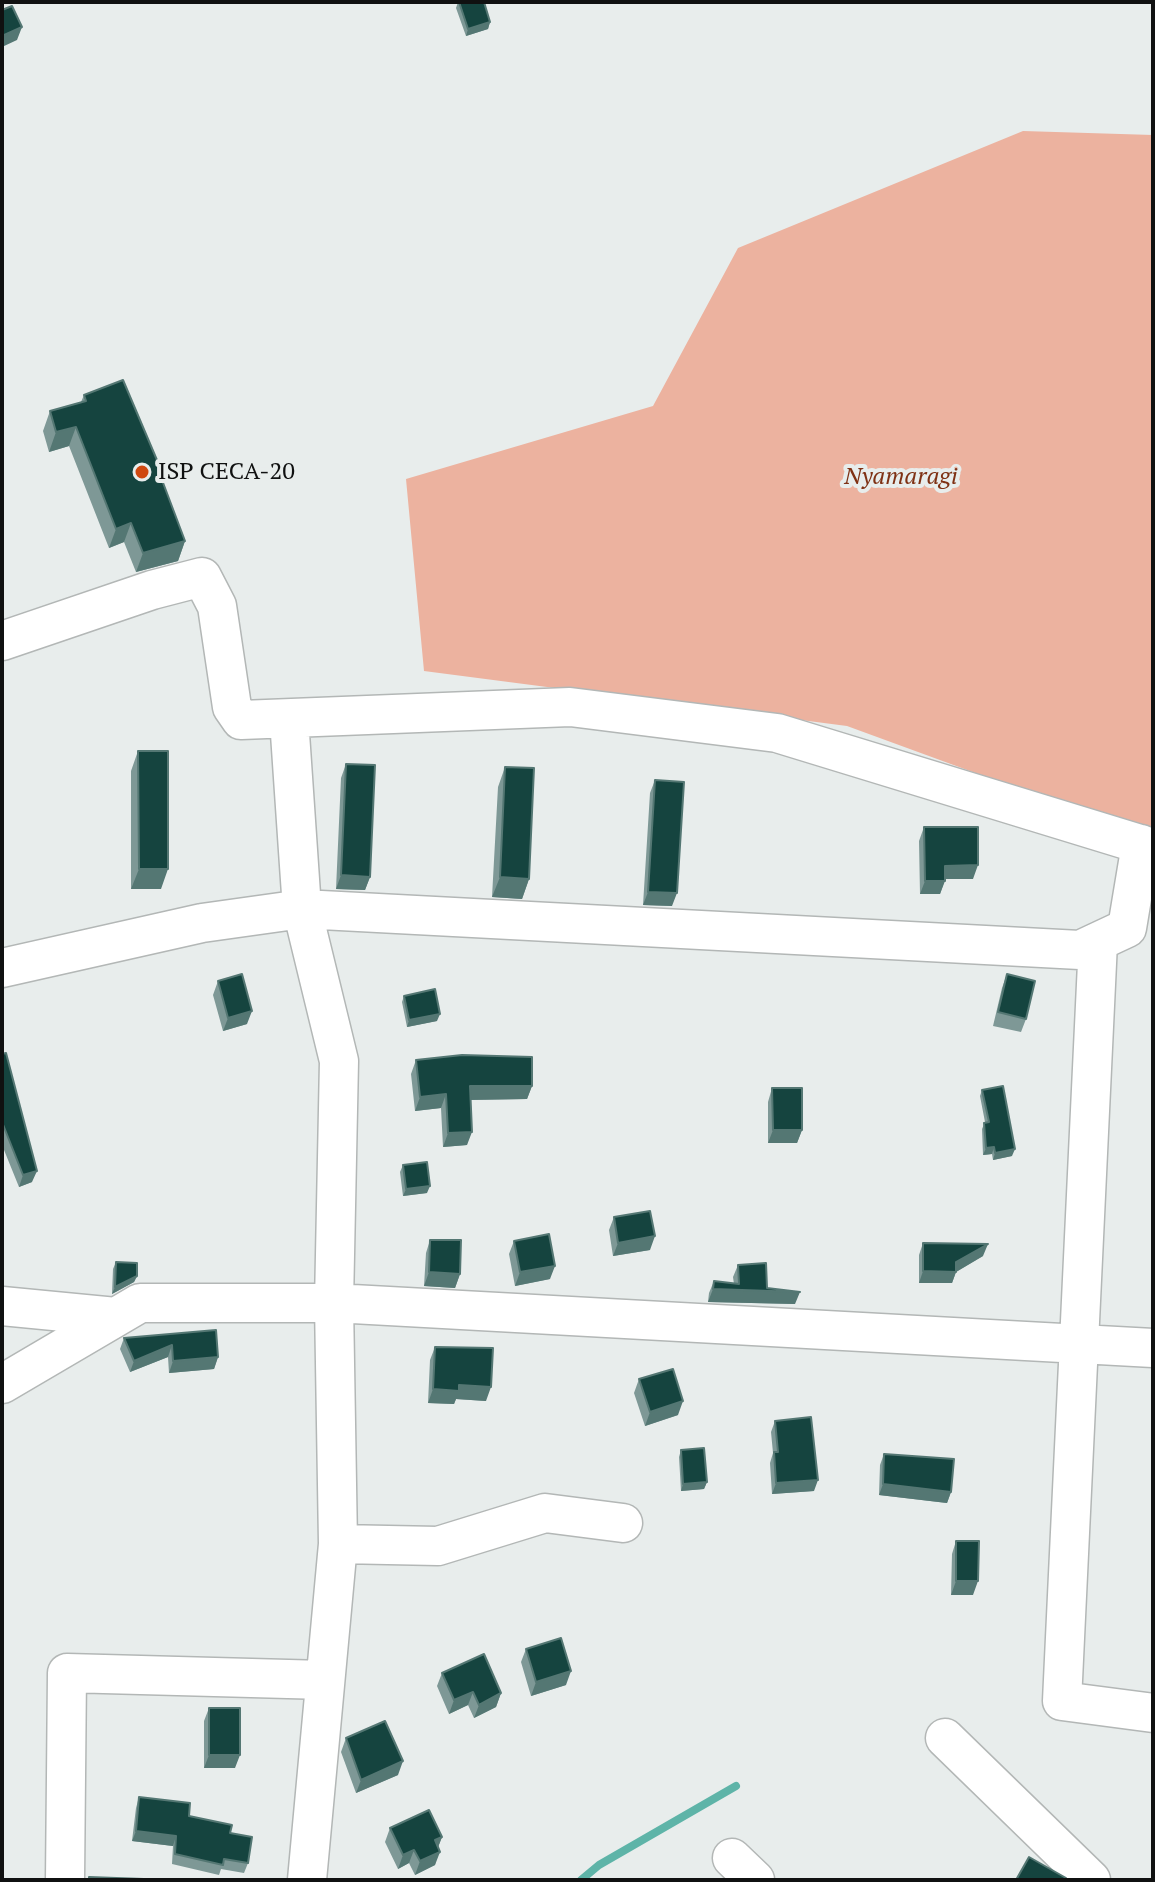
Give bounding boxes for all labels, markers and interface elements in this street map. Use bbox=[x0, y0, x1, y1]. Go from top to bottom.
place label: ISP CECA-20 bbox=[158, 458, 295, 486]
marker: ISP CECA-20 bbox=[133, 463, 151, 481]
park label: Nyamaragi bbox=[844, 463, 958, 491]

